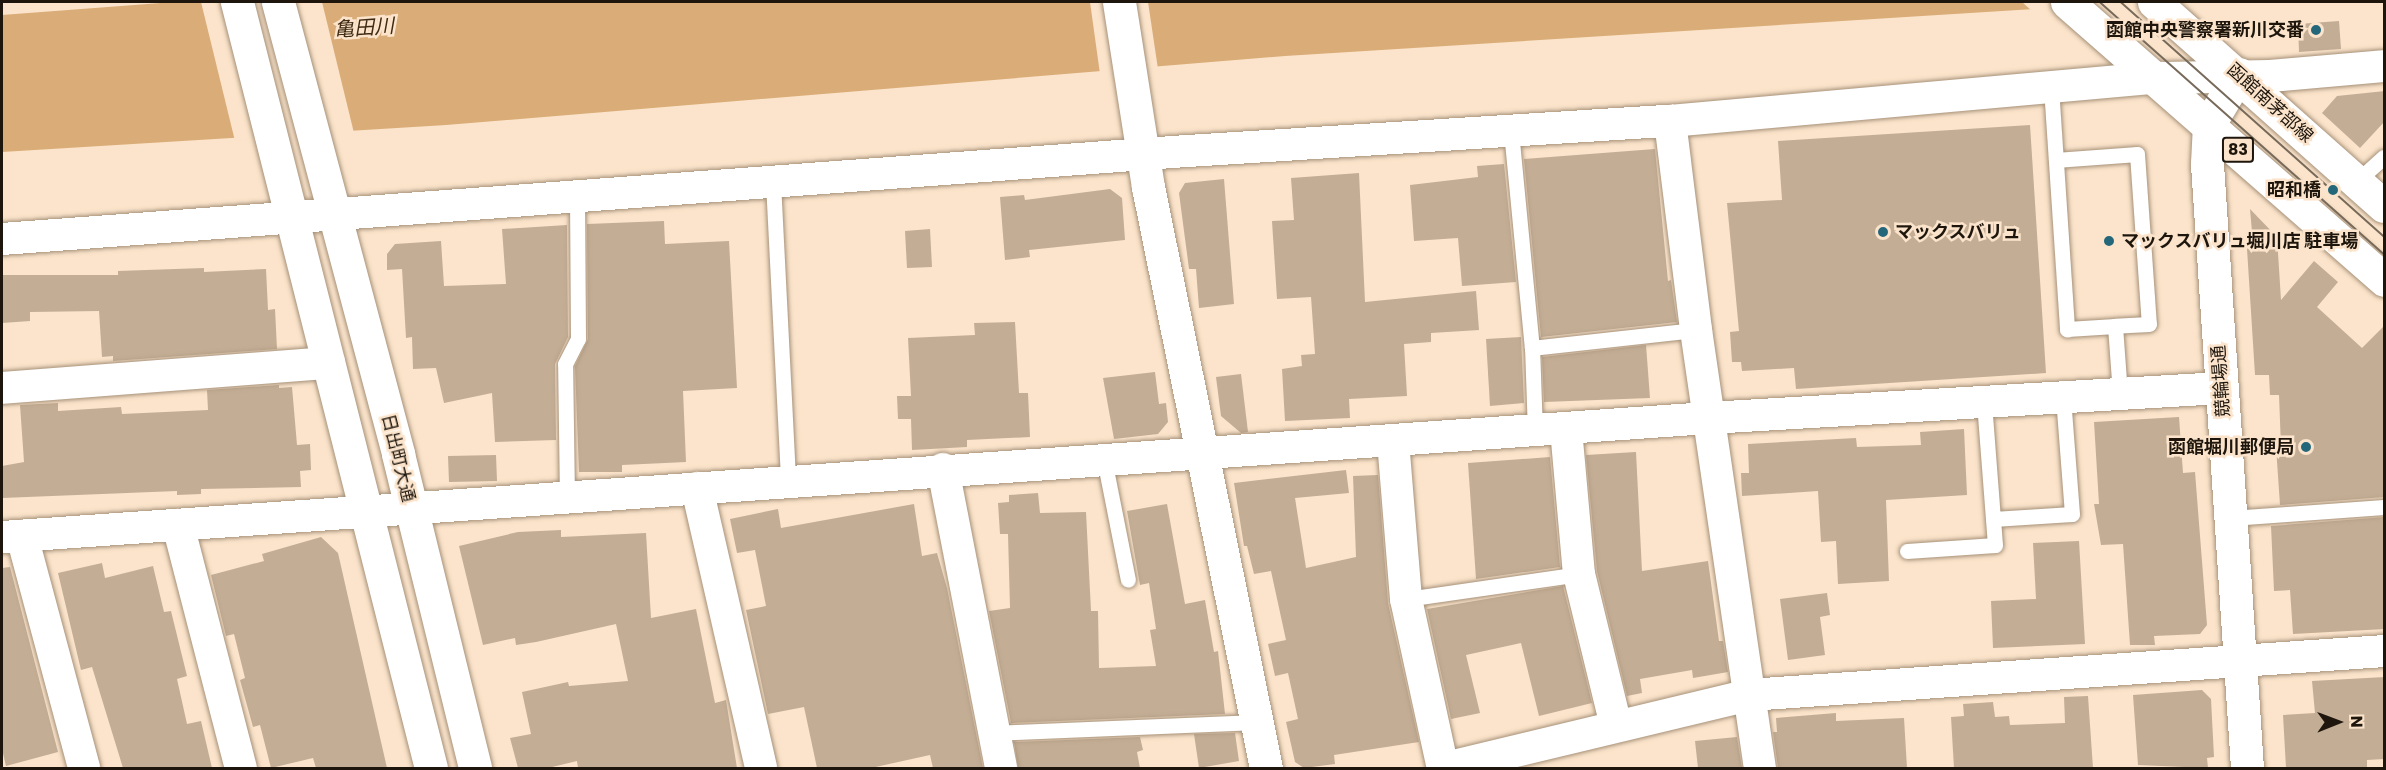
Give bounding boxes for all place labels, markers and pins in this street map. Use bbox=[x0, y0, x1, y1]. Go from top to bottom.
place label: 函館中央警察署新川交番 bbox=[2106, 19, 2304, 41]
marker: 函館中央警察署新川交番 bbox=[2309, 23, 2323, 37]
place label: 昭和橋 bbox=[2267, 179, 2321, 201]
marker: 昭和橋 bbox=[2326, 183, 2340, 197]
place label: マックスバリュ bbox=[1895, 221, 2021, 243]
marker: マックスバリュ bbox=[1876, 225, 1890, 239]
place label: マックスバリュ堀川店 駐車場 bbox=[2121, 230, 2359, 252]
marker: マックスバリュ堀川店 駐車場 bbox=[2102, 234, 2116, 248]
place label: 函館堀川郵便局 bbox=[2168, 436, 2294, 458]
marker: 函館堀川郵便局 bbox=[2299, 440, 2313, 454]

